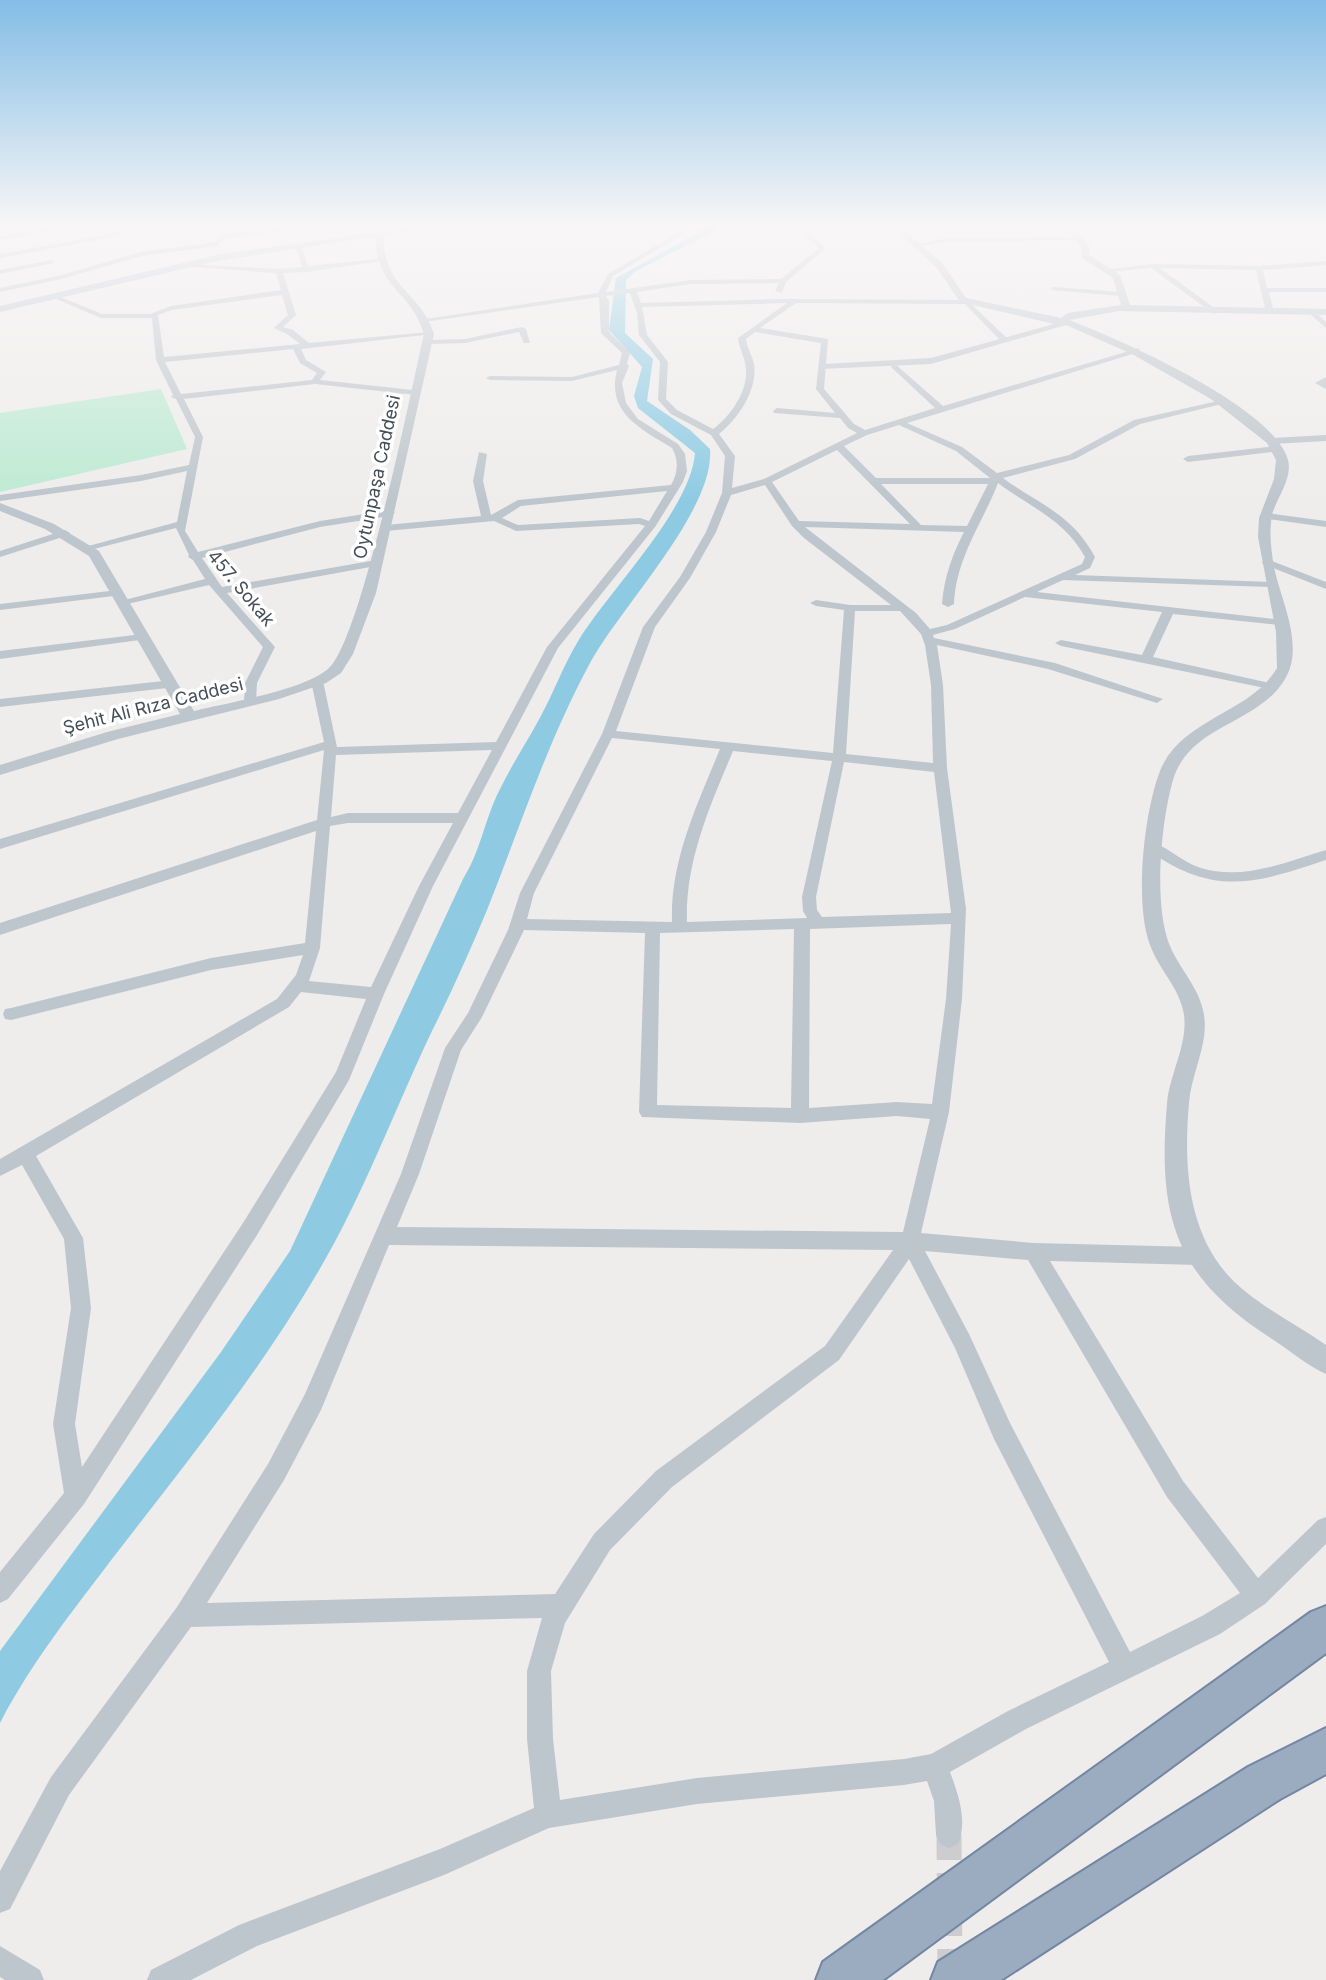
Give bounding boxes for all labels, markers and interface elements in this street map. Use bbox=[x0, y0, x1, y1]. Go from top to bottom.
street label: Oytunpaşa Caddesi bbox=[349, 393, 404, 561]
street label: 457. Sokak bbox=[203, 545, 279, 630]
street label: Şehit Ali Rıza Caddesi bbox=[61, 673, 245, 738]

